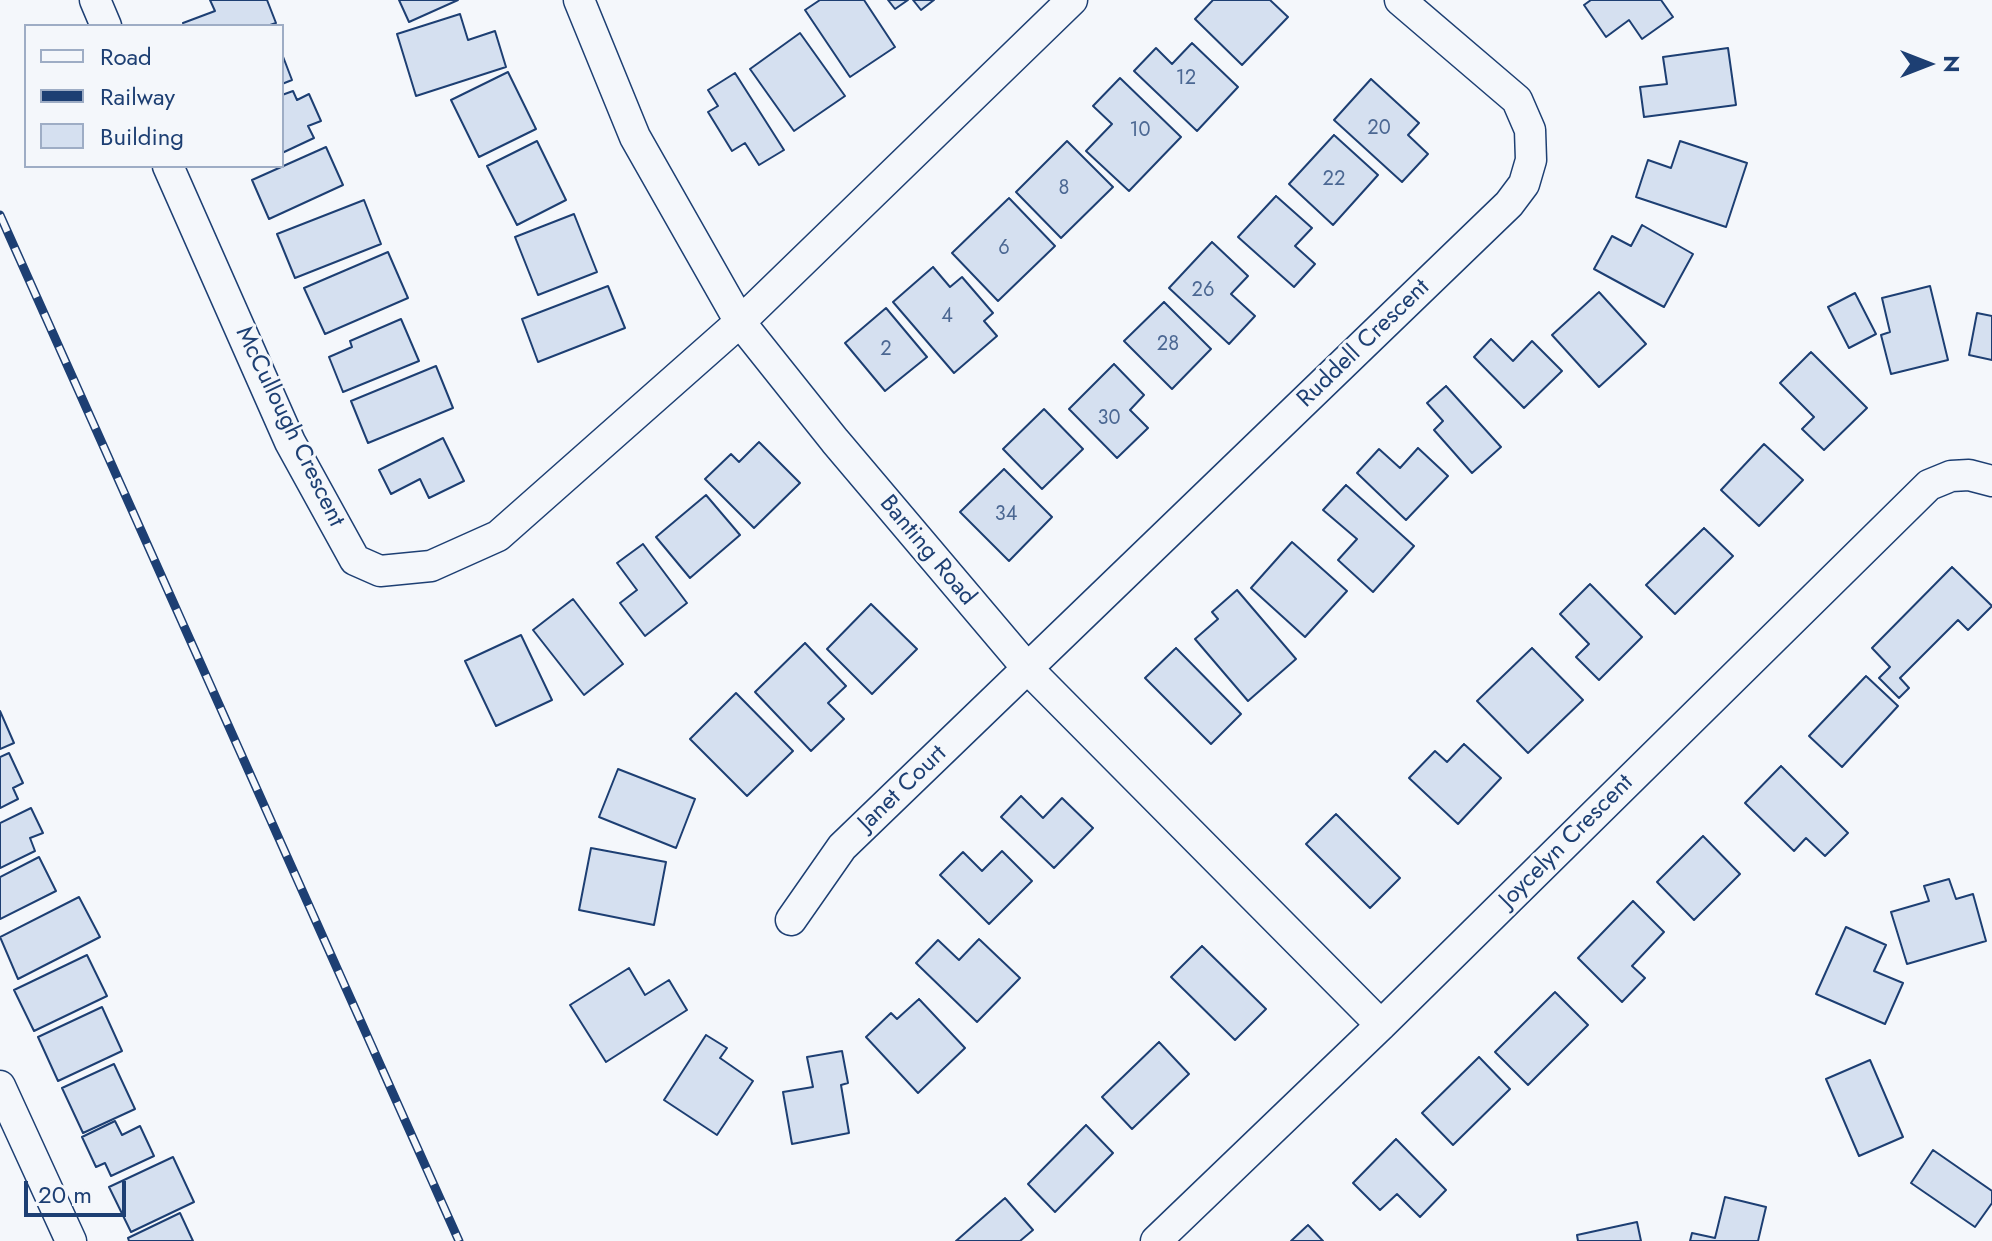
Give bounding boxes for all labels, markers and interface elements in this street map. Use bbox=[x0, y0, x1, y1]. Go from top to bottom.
legend bbox=[24, 24, 284, 168]
north arrow bbox=[1888, 24, 1968, 104]
text: Road bbox=[100, 39, 152, 74]
text: N bbox=[1936, 55, 1968, 73]
house number: 12 bbox=[1176, 67, 1196, 91]
text: Railway bbox=[100, 79, 175, 114]
house number: 20 bbox=[1367, 117, 1391, 141]
text: Building bbox=[100, 119, 184, 154]
house number: 10 bbox=[1130, 119, 1150, 143]
house number: 22 bbox=[1323, 168, 1345, 192]
house number: 8 bbox=[1059, 177, 1069, 201]
house number: 6 bbox=[998, 237, 1010, 261]
street label: Ruddell Crescent bbox=[1292, 274, 1436, 414]
house number: 26 bbox=[1192, 279, 1214, 303]
house number: 4 bbox=[941, 305, 953, 329]
street label: McCullough Crescent bbox=[228, 322, 350, 532]
house number: 28 bbox=[1157, 333, 1179, 357]
house number: 2 bbox=[880, 338, 892, 362]
house number: 30 bbox=[1098, 407, 1120, 431]
street label: Banting Road bbox=[873, 490, 981, 612]
house number: 34 bbox=[995, 503, 1017, 527]
street label: Janet Court bbox=[853, 740, 953, 838]
street label: Joycelyn Crescent bbox=[1494, 769, 1640, 915]
scale bar bbox=[28, 1165, 130, 1215]
text: 20 m bbox=[38, 1177, 92, 1212]

